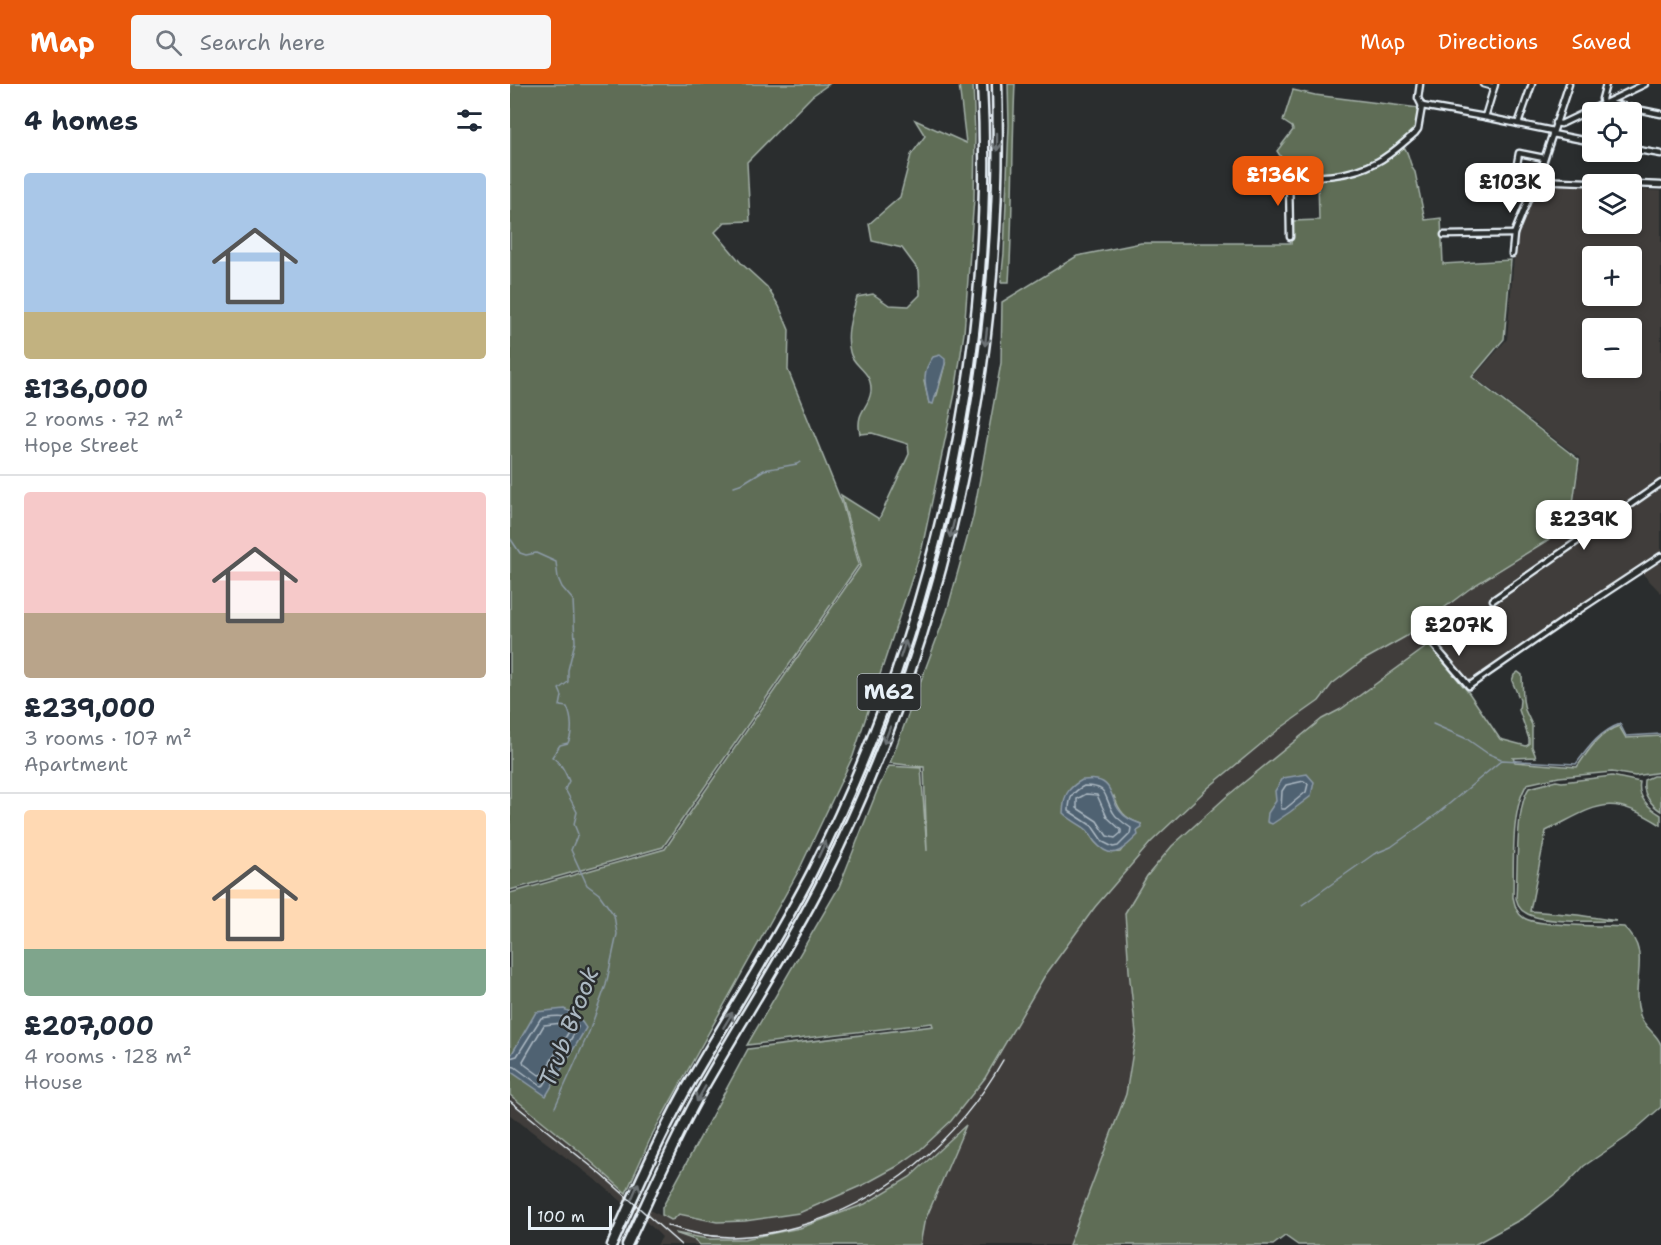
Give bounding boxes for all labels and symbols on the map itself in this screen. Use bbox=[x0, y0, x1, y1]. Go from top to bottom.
one-way arrow bbox=[991, 132, 1003, 152]
pin: £136K bbox=[1236, 156, 1320, 207]
pin: £103K bbox=[1468, 163, 1552, 214]
one-way arrow bbox=[981, 327, 992, 346]
pin: £239K bbox=[1542, 500, 1626, 551]
one-way arrow bbox=[945, 519, 957, 538]
pin: £207K bbox=[1417, 606, 1501, 657]
one-way arrow bbox=[899, 640, 910, 659]
road number: M62 bbox=[858, 674, 920, 710]
one-way arrow bbox=[881, 725, 892, 744]
one-way arrow bbox=[817, 841, 829, 859]
water label: Trub Brook bbox=[531, 962, 607, 1092]
one-way arrow bbox=[722, 1012, 734, 1029]
one-way arrow bbox=[694, 1085, 706, 1102]
one-way arrow bbox=[630, 1183, 641, 1201]
scale bar bbox=[528, 1203, 612, 1230]

